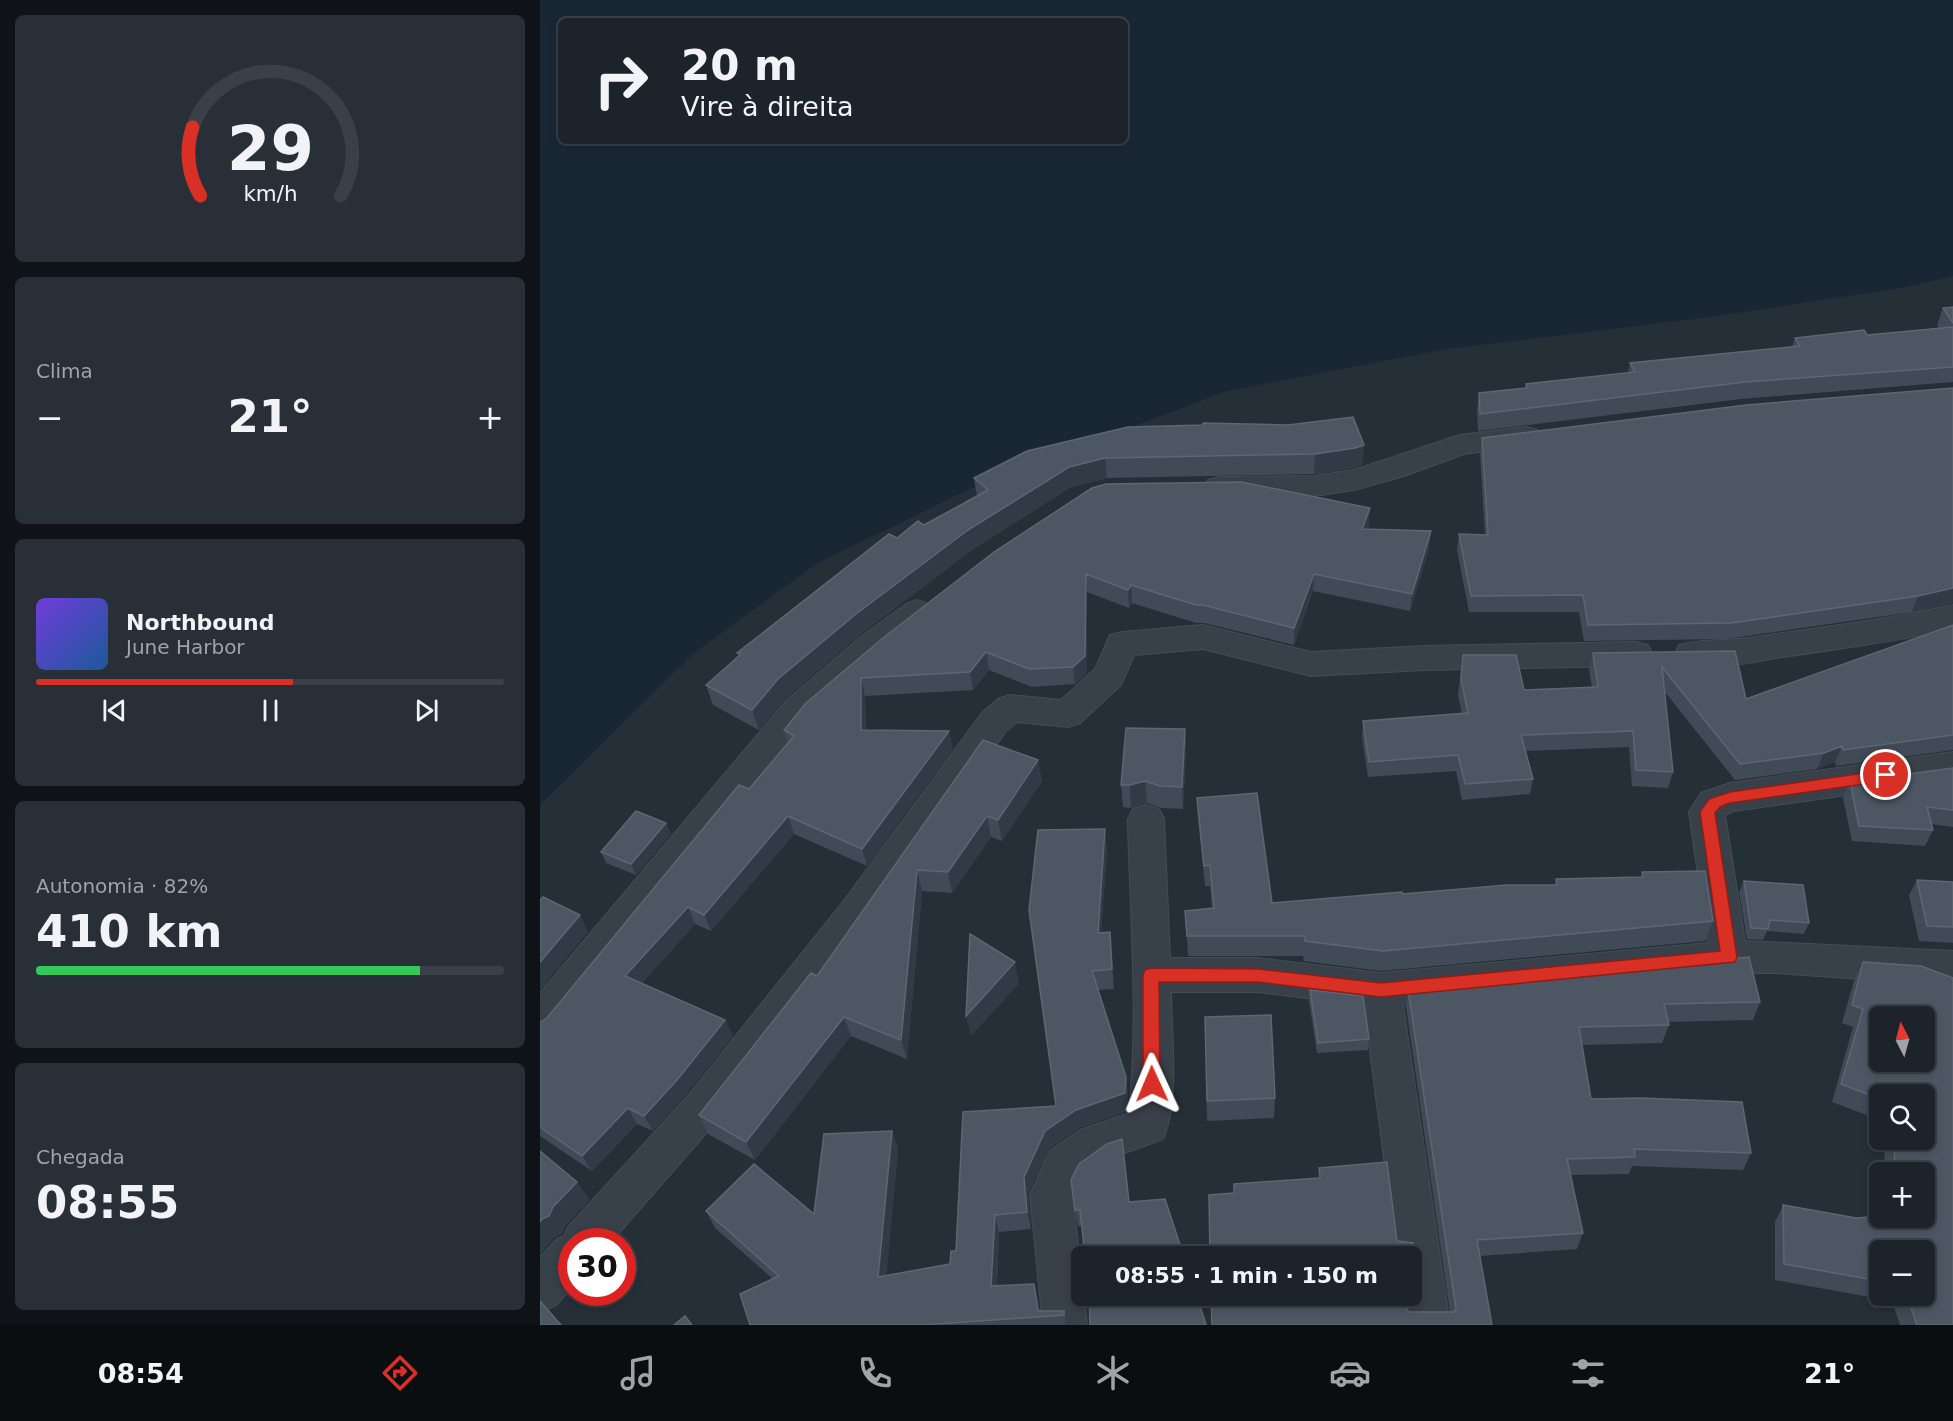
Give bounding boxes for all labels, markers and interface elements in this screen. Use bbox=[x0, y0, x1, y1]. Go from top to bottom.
text: 20 m bbox=[681, 41, 798, 90]
icon: right bbox=[582, 42, 660, 120]
text: Vire à direita bbox=[681, 91, 854, 122]
text: 29 bbox=[227, 112, 313, 185]
text: km/h bbox=[243, 181, 297, 206]
text: Clima bbox=[36, 359, 93, 383]
text: 21° bbox=[227, 390, 313, 443]
text: − bbox=[36, 398, 64, 437]
text: + bbox=[476, 398, 504, 437]
text: Northbound bbox=[126, 610, 275, 635]
text: June Harbor bbox=[126, 635, 245, 659]
icon: previous bbox=[98, 694, 131, 727]
icon: pause bbox=[254, 694, 287, 727]
icon: next bbox=[410, 694, 443, 727]
pin bbox=[1860, 749, 1911, 800]
icon: arrive bbox=[1869, 758, 1902, 791]
text: Autonomia · 82% bbox=[36, 874, 208, 898]
text: 410 km bbox=[36, 905, 222, 958]
north arrow bbox=[1869, 1006, 1935, 1072]
map controls bbox=[1869, 1006, 1935, 1306]
position arrow bbox=[1120, 1052, 1184, 1116]
button: search bbox=[1869, 1084, 1935, 1150]
text: Chegada bbox=[36, 1145, 125, 1169]
button: + bbox=[1869, 1162, 1935, 1228]
text: 08:55 bbox=[36, 1176, 179, 1229]
speed limit sign: 30 bbox=[558, 1228, 636, 1306]
button: − bbox=[1869, 1240, 1935, 1306]
text: 08:55 · 1 min · 150 m bbox=[1115, 1263, 1378, 1288]
icon: directions bbox=[379, 1352, 421, 1394]
icon: music bbox=[617, 1352, 659, 1394]
icon: phone bbox=[854, 1352, 896, 1394]
icon: climate bbox=[1092, 1352, 1134, 1394]
icon: car bbox=[1329, 1352, 1371, 1394]
icon: filters bbox=[1567, 1352, 1609, 1394]
text: 08:54 bbox=[98, 1358, 184, 1389]
text: 21° bbox=[1804, 1358, 1855, 1389]

